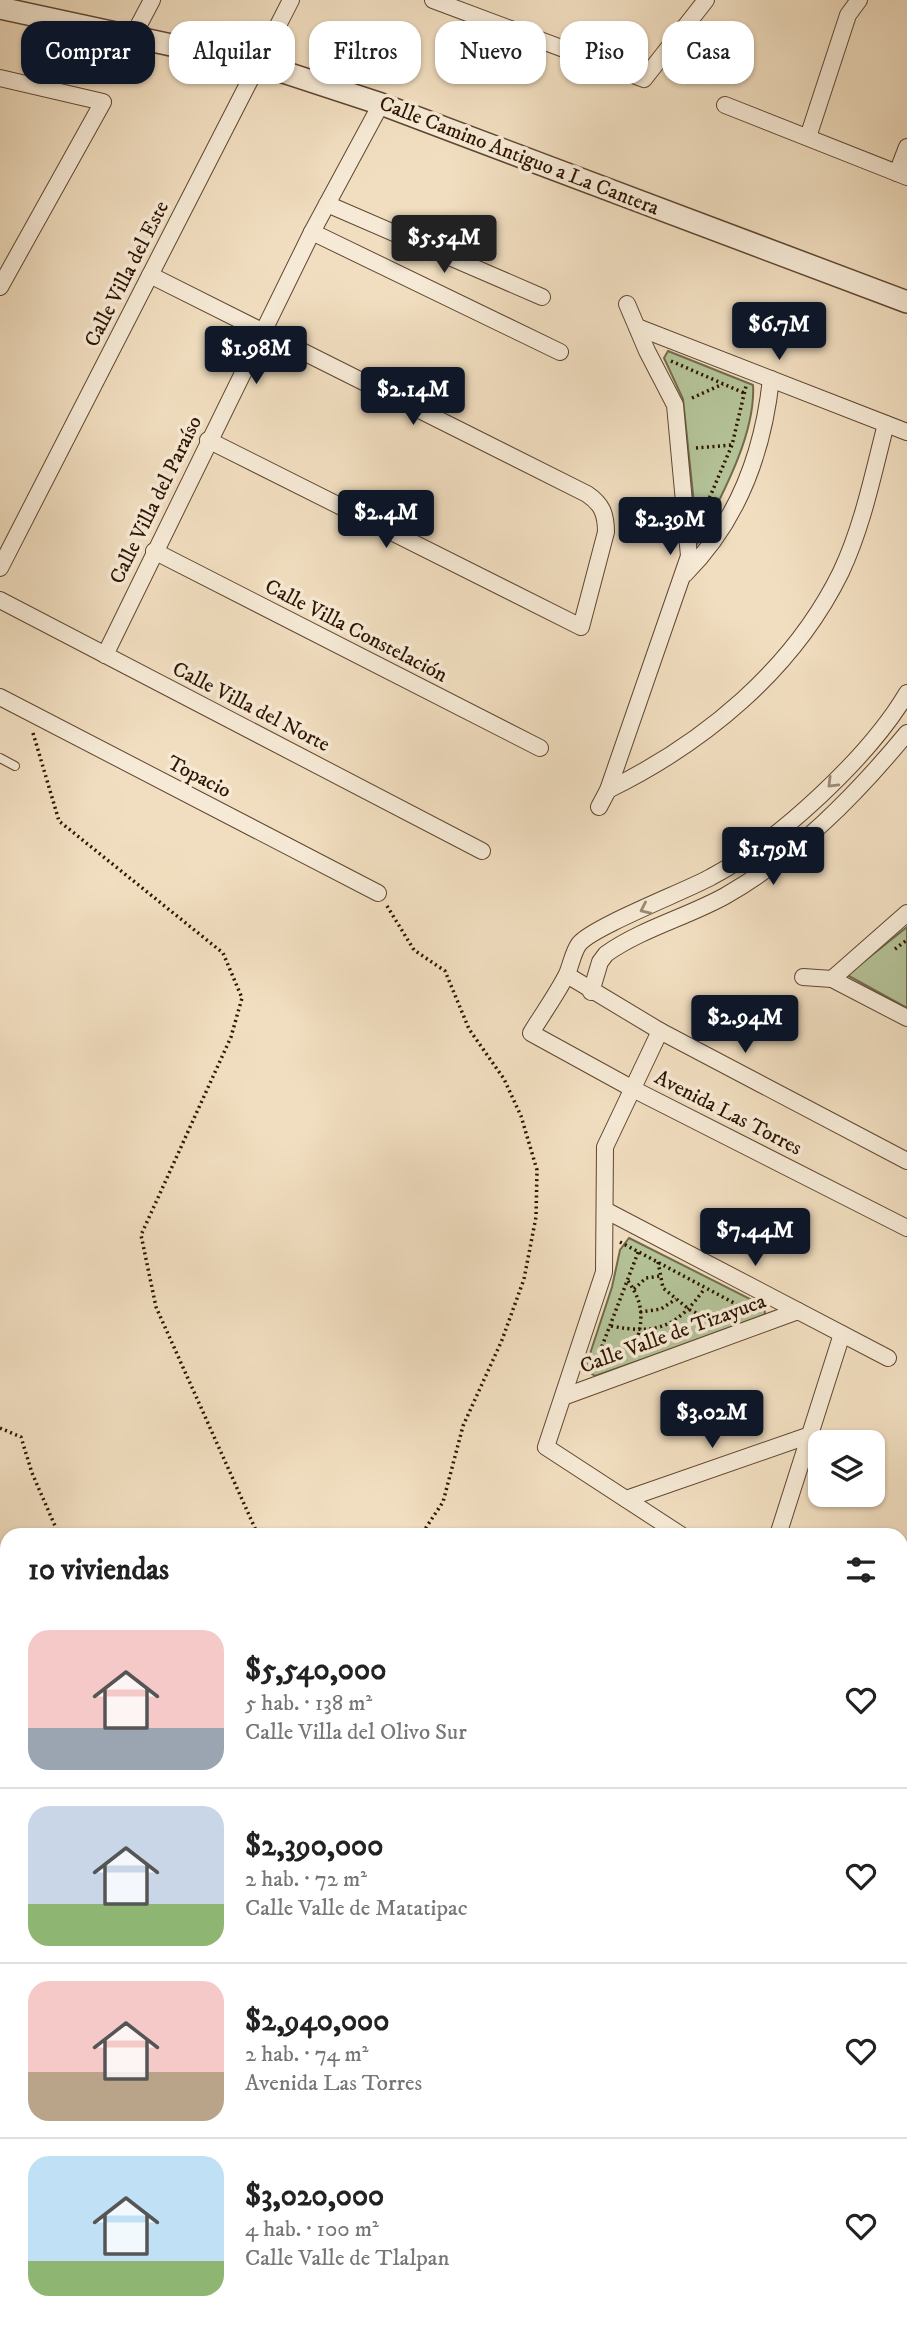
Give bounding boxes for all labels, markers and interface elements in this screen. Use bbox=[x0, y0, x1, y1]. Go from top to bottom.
chip: Comprar bbox=[21, 21, 155, 84]
chip: Alquilar bbox=[169, 21, 295, 84]
chip: Filtros bbox=[309, 21, 421, 84]
chip: Nuevo bbox=[435, 21, 546, 84]
chip: Piso bbox=[560, 21, 648, 84]
chip: Casa bbox=[662, 21, 754, 84]
street label: Calle Camino Antiguo a La Cantera bbox=[375, 91, 663, 221]
street label: Calle Villa del Este bbox=[79, 196, 175, 351]
pin: $5.54M bbox=[387, 216, 501, 275]
text: $5.54M bbox=[408, 223, 480, 252]
pin: $6.7M bbox=[730, 302, 828, 362]
text: $6.7M bbox=[748, 310, 810, 339]
pin: $1.98M bbox=[199, 326, 313, 386]
text: $1.98M bbox=[221, 334, 291, 363]
pin: $2.14M bbox=[356, 368, 470, 427]
text: $2.14M bbox=[377, 375, 449, 404]
street label: Calle Villa del Paraíso bbox=[104, 412, 208, 588]
pin: $2.4M bbox=[337, 490, 435, 550]
text: $2.4M bbox=[354, 498, 418, 527]
pin: $2.39M bbox=[613, 498, 727, 557]
text: $2.39M bbox=[635, 505, 705, 534]
street label: Calle Villa Constelación bbox=[260, 574, 452, 688]
street label: Calle Villa del Norte bbox=[168, 656, 334, 758]
street label: Topacio bbox=[163, 750, 235, 804]
one-way arrow bbox=[827, 774, 840, 787]
pin: $1.79M bbox=[716, 828, 830, 887]
text: $1.79M bbox=[738, 835, 808, 864]
one-way arrow bbox=[640, 901, 652, 915]
pin: $2.94M bbox=[688, 996, 802, 1055]
text: $2.94M bbox=[707, 1003, 783, 1032]
street label: Avenida Las Torres bbox=[650, 1065, 806, 1161]
pin: $7.44M bbox=[698, 1208, 812, 1268]
text: $7.44M bbox=[716, 1216, 794, 1245]
street label: Calle Valle de Tizayuca bbox=[576, 1288, 770, 1380]
pin: $3.02M bbox=[655, 1390, 769, 1450]
text: $3.02M bbox=[676, 1398, 748, 1427]
map controls bbox=[808, 1430, 885, 1507]
button: layers bbox=[808, 1430, 885, 1507]
icon: filters bbox=[842, 1551, 880, 1589]
text: 10 viviendas bbox=[28, 1552, 169, 1589]
text: $5,540,000 bbox=[245, 1652, 386, 1689]
icon: home bbox=[84, 1658, 168, 1742]
icon: heart bbox=[842, 1681, 880, 1719]
text: 5 hab. · 138 m² bbox=[245, 1689, 372, 1718]
text: Calle Villa del Olivo Sur bbox=[245, 1718, 467, 1747]
text: $2,390,000 bbox=[245, 1828, 383, 1865]
icon: home bbox=[84, 1834, 168, 1918]
icon: heart bbox=[842, 1857, 880, 1895]
text: 2 hab. · 72 m² bbox=[245, 1865, 367, 1894]
text: Calle Valle de Matatipac bbox=[245, 1894, 468, 1923]
text: $2,940,000 bbox=[245, 2003, 389, 2040]
icon: home bbox=[84, 2009, 168, 2093]
icon: heart bbox=[842, 2032, 880, 2070]
text: 2 hab. · 74 m² bbox=[245, 2040, 369, 2069]
text: Avenida Las Torres bbox=[245, 2069, 422, 2098]
text: $3,020,000 bbox=[245, 2178, 384, 2215]
icon: home bbox=[84, 2184, 168, 2268]
icon: heart bbox=[842, 2207, 880, 2245]
text: 4 hab. · 100 m² bbox=[245, 2215, 379, 2244]
text: Calle Valle de Tlalpan bbox=[245, 2244, 450, 2273]

